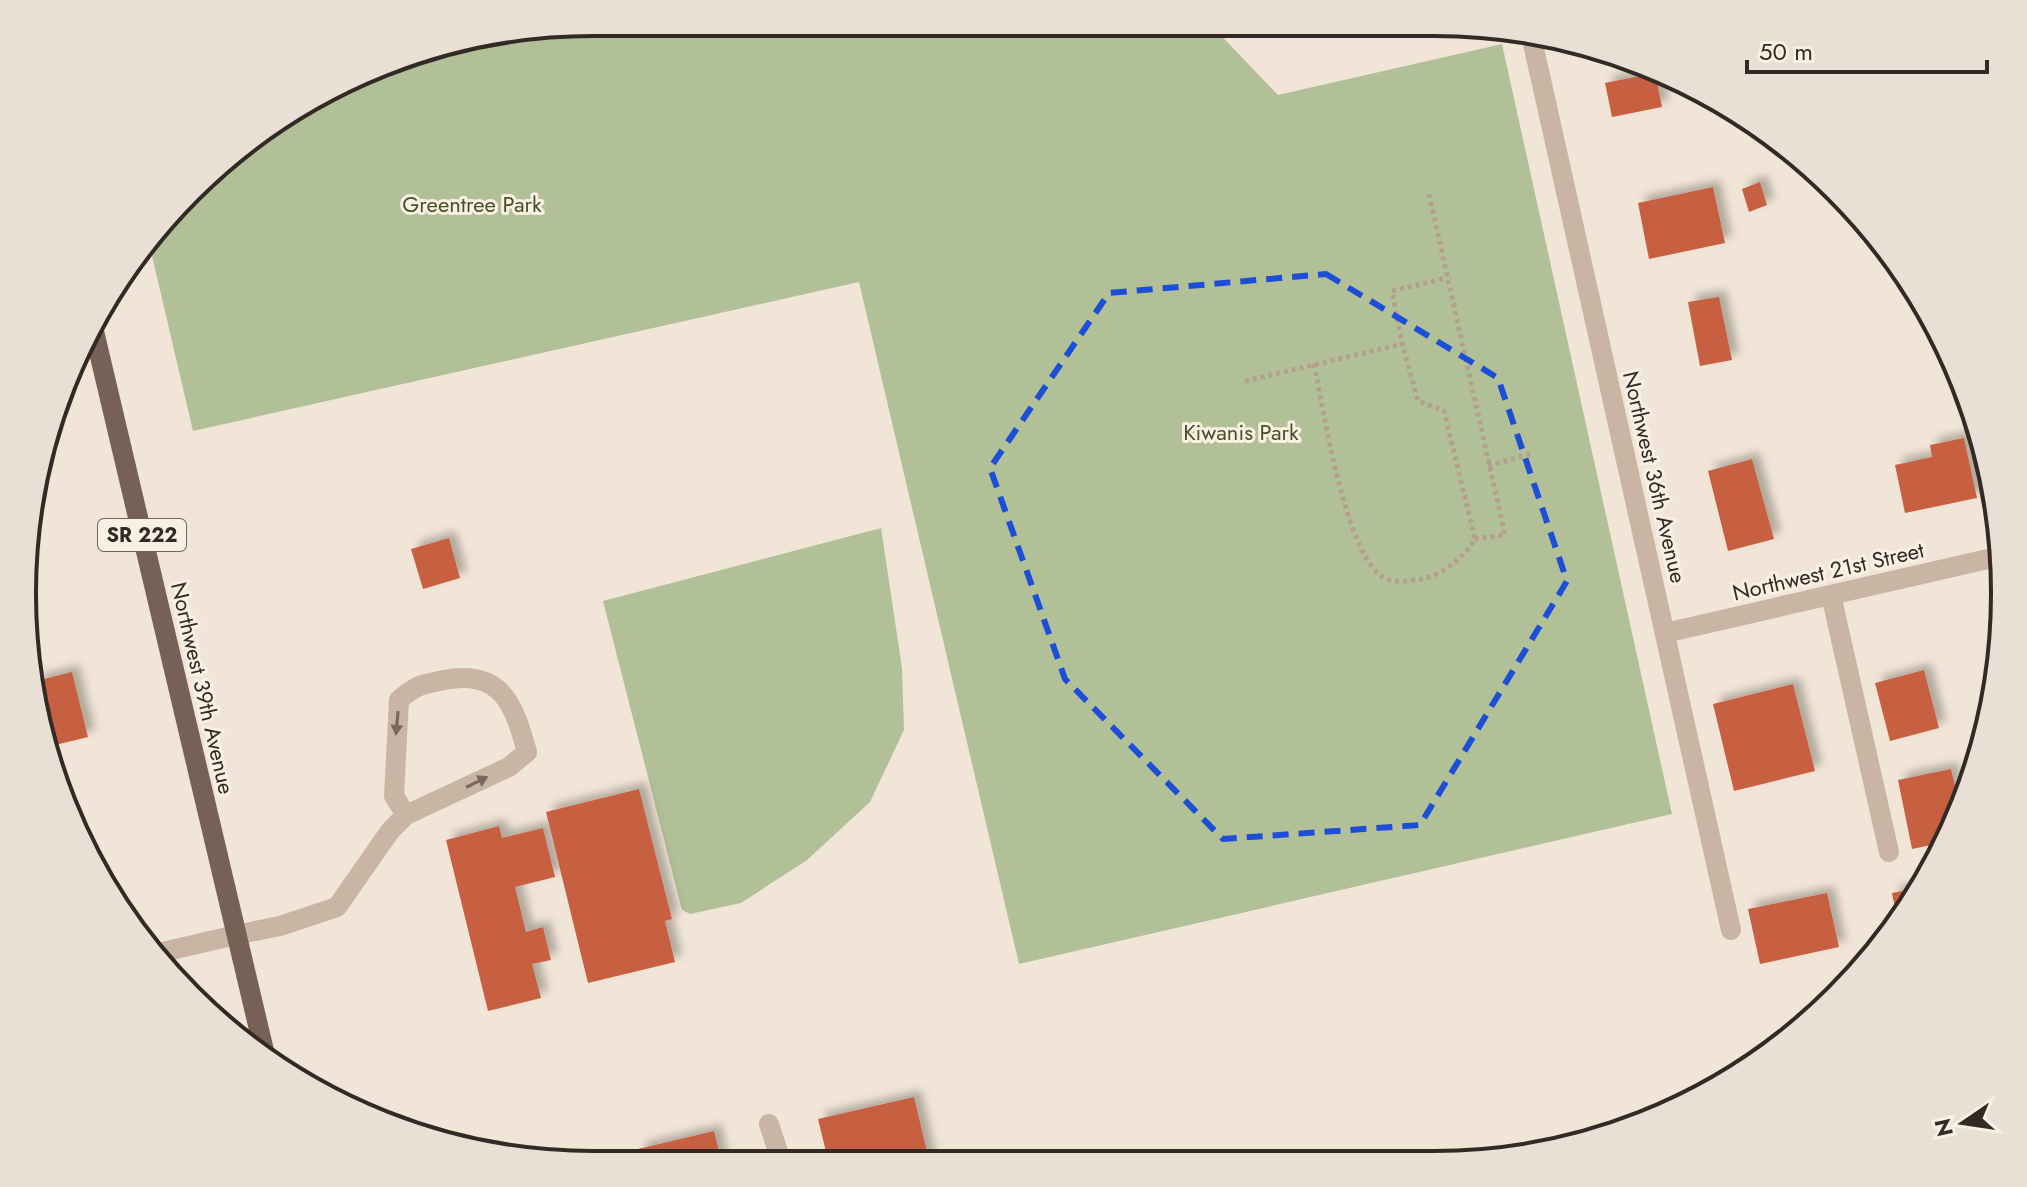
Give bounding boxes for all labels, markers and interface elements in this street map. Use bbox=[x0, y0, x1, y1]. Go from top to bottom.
scale bar bbox=[1747, 24, 1987, 74]
text: 50 m bbox=[1759, 34, 1813, 69]
park label: Greentree Park bbox=[402, 188, 542, 220]
street label: Northwest 36th Avenue bbox=[1615, 368, 1695, 586]
park label: Kiwanis Park bbox=[1183, 416, 1299, 448]
road number: SR 222 bbox=[98, 519, 186, 551]
street label: Northwest 21st Street bbox=[1729, 533, 1928, 609]
street label: Northwest 39th Avenue bbox=[163, 579, 243, 797]
one-way arrow bbox=[391, 710, 404, 735]
one-way arrow bbox=[465, 775, 488, 789]
north arrow bbox=[1923, 1083, 2003, 1163]
text: N bbox=[1926, 1115, 1961, 1140]

